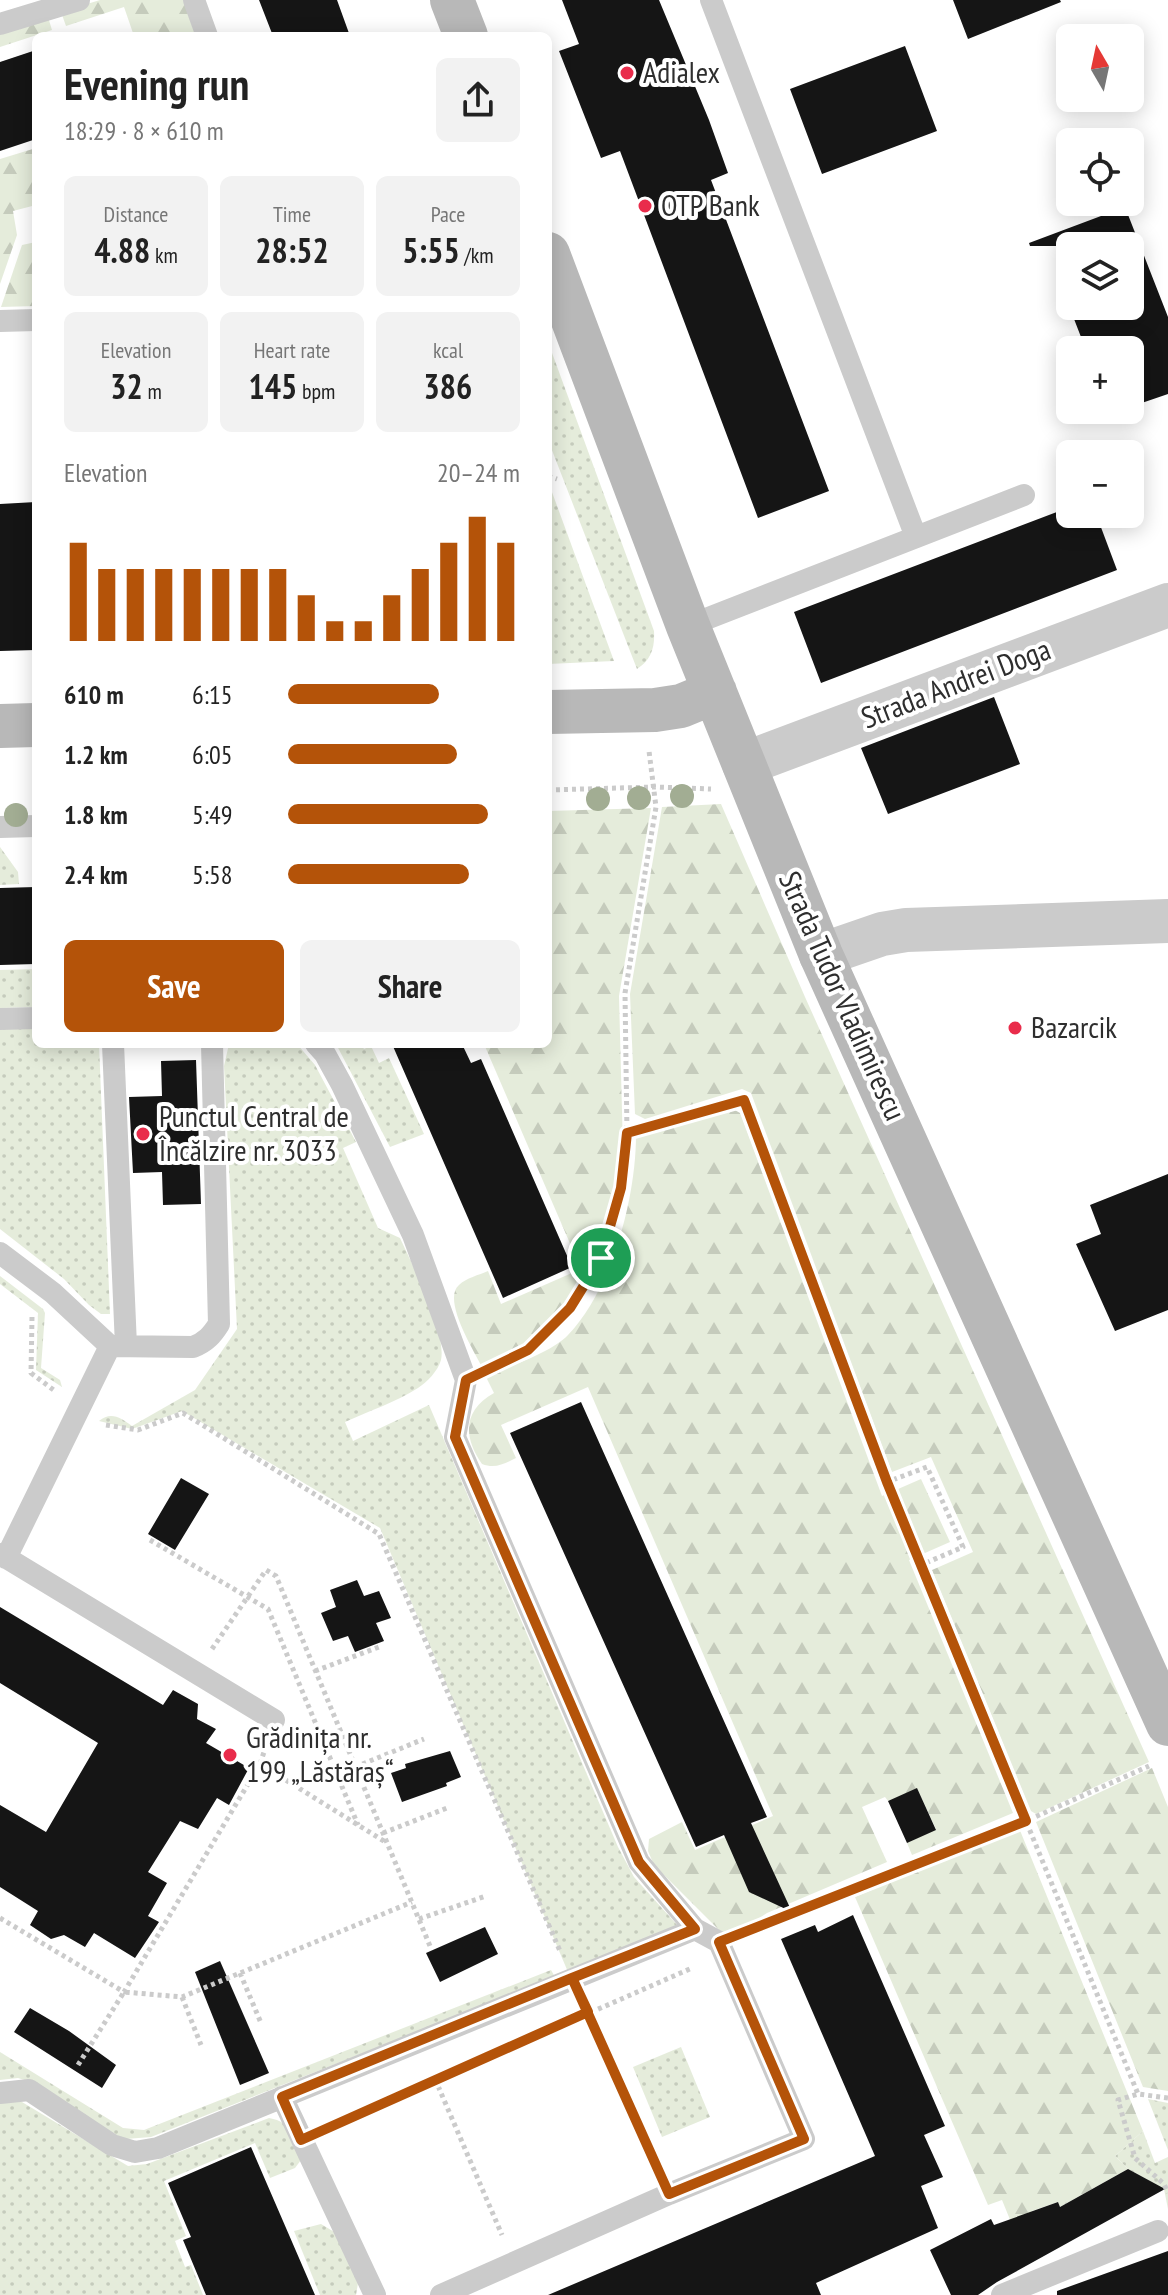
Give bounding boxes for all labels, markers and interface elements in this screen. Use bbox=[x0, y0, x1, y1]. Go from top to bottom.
north arrow bbox=[1056, 24, 1144, 112]
map controls bbox=[1056, 24, 1144, 528]
place label: Adialex bbox=[643, 52, 720, 91]
text: Evening run bbox=[64, 55, 249, 112]
button: share bbox=[436, 58, 520, 142]
marker: Adialex bbox=[618, 64, 636, 82]
text: 18:29 · 8 × 610 m bbox=[64, 114, 224, 147]
button: locate bbox=[1056, 128, 1144, 216]
place label: OTP Bank bbox=[661, 185, 760, 224]
marker: OTP Bank bbox=[636, 197, 654, 215]
text: Distance bbox=[104, 200, 168, 228]
text: Time bbox=[273, 200, 311, 228]
text: Pace bbox=[431, 200, 465, 228]
text: 4.88 bbox=[94, 228, 150, 272]
text: 28:52 bbox=[255, 228, 329, 272]
text: 5:55 bbox=[402, 228, 460, 272]
button: layers bbox=[1056, 232, 1144, 320]
text: km bbox=[150, 241, 178, 269]
text: /km bbox=[460, 241, 494, 269]
text: Elevation bbox=[101, 336, 171, 364]
text: Heart rate bbox=[254, 336, 330, 364]
text: kcal bbox=[433, 336, 463, 364]
button: + bbox=[1056, 336, 1144, 424]
text: 32 bbox=[110, 364, 143, 408]
text: 145 bbox=[249, 364, 297, 408]
text: 386 bbox=[424, 364, 472, 408]
text: m bbox=[143, 377, 162, 405]
text: bpm bbox=[297, 377, 335, 405]
button: − bbox=[1056, 440, 1144, 528]
text: Elevation bbox=[64, 456, 147, 489]
text: 20–24 m bbox=[437, 456, 520, 489]
street label: Strada Andrei Doga bbox=[855, 629, 1056, 737]
text: 610 m bbox=[64, 678, 124, 711]
text: 6:15 bbox=[192, 678, 232, 711]
text: 1.2 km bbox=[64, 738, 128, 771]
text: 6:05 bbox=[192, 738, 232, 771]
text: 1.8 km bbox=[64, 798, 128, 831]
text: 5:49 bbox=[192, 798, 232, 831]
text: 2.4 km bbox=[64, 858, 128, 891]
text: 5:58 bbox=[192, 858, 232, 891]
street label: Strada Tudor Vladimirescu bbox=[771, 865, 916, 1126]
button: Save bbox=[64, 940, 284, 1032]
button: Share bbox=[300, 940, 520, 1032]
place label: Bazarcik bbox=[1031, 1007, 1117, 1046]
marker: Bazarcik bbox=[1006, 1019, 1024, 1037]
place label: Punctul Central de Încălzire nr. 3033 bbox=[158, 1096, 349, 1169]
marker: Punctul Central de Încălzire nr. 3033 bbox=[134, 1125, 152, 1143]
pin bbox=[567, 1224, 635, 1292]
icon: arrive bbox=[579, 1236, 623, 1280]
place label: Grădinița nr. 199 „Lăstăraș“ bbox=[246, 1717, 394, 1790]
marker: Grădinița nr. 199 „Lăstăraș“ bbox=[221, 1746, 239, 1764]

